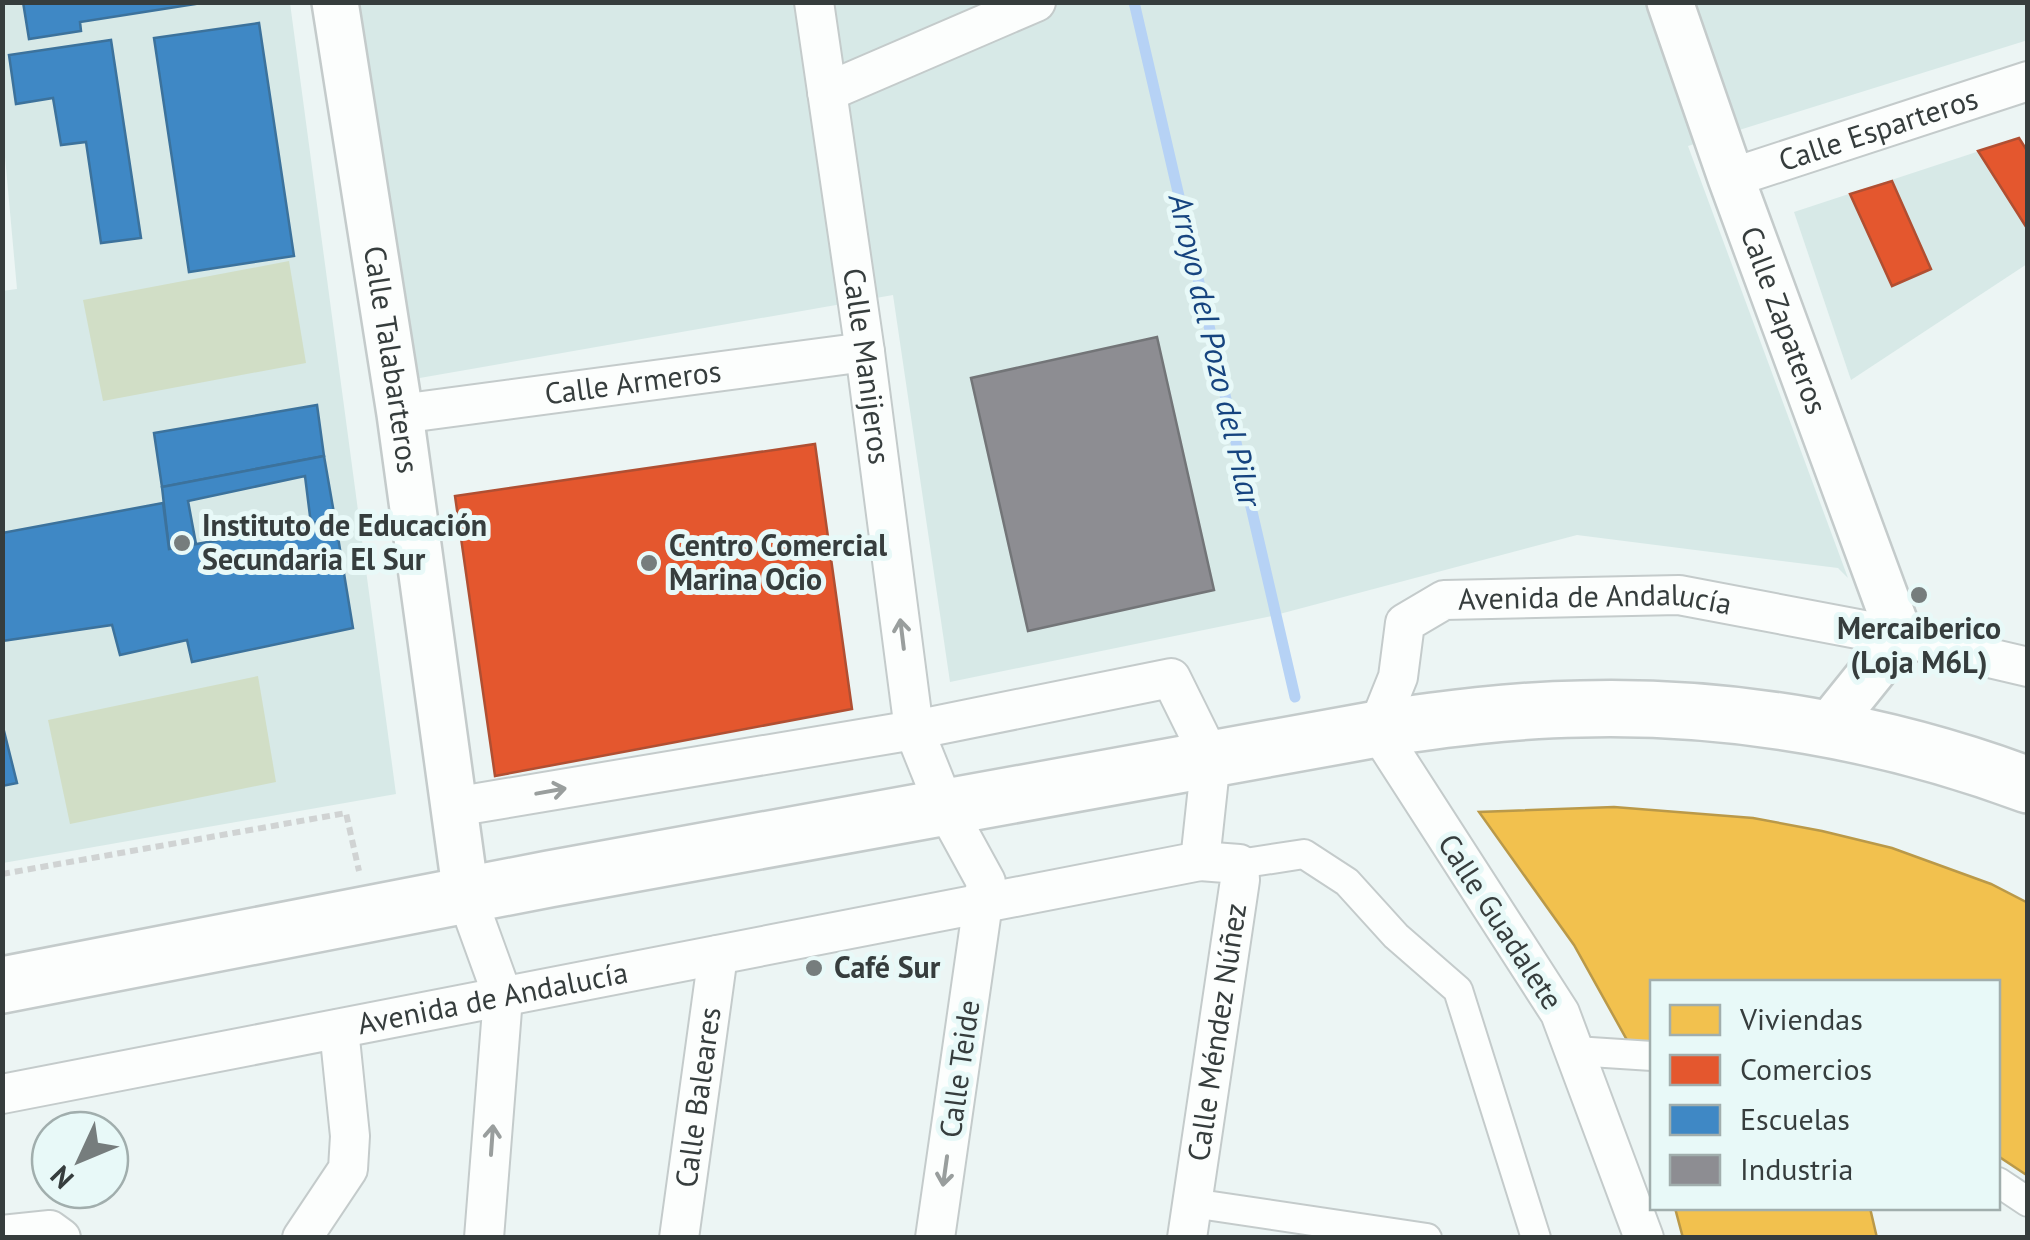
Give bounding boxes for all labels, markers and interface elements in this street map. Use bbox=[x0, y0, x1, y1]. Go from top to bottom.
street label: Calle Esparteros bbox=[1773, 78, 1982, 179]
water label: Arroyo del Pozo del Pilar bbox=[1159, 188, 1273, 512]
street label: Calle Zapateros bbox=[1732, 221, 1837, 419]
street label: Calle Talabarteros bbox=[356, 243, 429, 476]
street label: Calle Manijeros bbox=[835, 265, 900, 466]
street label: Calle Armeros bbox=[542, 350, 723, 413]
place label: Instituto de Educación Secundaria El Sur bbox=[202, 505, 487, 578]
place label: Centro Comercial Marina Ocio bbox=[669, 525, 887, 598]
marker: Instituto de Educación Secundaria El Sur bbox=[171, 532, 193, 554]
marker: Centro Comercial Marina Ocio bbox=[638, 552, 660, 574]
street label: Avenida de Andalucía bbox=[1458, 574, 1735, 623]
marker: Mercaiberico (Loja M6L) bbox=[1908, 584, 1930, 606]
place label: Mercaiberico (Loja M6L) bbox=[1837, 608, 2001, 681]
one-way arrow bbox=[892, 618, 910, 650]
one-way arrow bbox=[534, 781, 566, 800]
street label: Calle Guadalete bbox=[1430, 826, 1573, 1016]
street label: Calle Méndez Núñez bbox=[1178, 900, 1254, 1164]
place label: Café Sur bbox=[834, 947, 941, 986]
street label: Avenida de Andalucía bbox=[354, 952, 631, 1042]
marker: Café Sur bbox=[803, 957, 825, 979]
legend bbox=[1650, 980, 2000, 1210]
street label: Calle Teide bbox=[930, 997, 987, 1140]
text: Viviendas bbox=[1739, 999, 1863, 1038]
street label: Calle Baleares bbox=[665, 1004, 729, 1190]
text: Comercios bbox=[1740, 1049, 1872, 1088]
text: Escuelas bbox=[1740, 1099, 1850, 1138]
north arrow bbox=[30, 1110, 130, 1210]
one-way arrow bbox=[483, 1125, 502, 1157]
text: Industria bbox=[1740, 1149, 1853, 1188]
one-way arrow bbox=[936, 1154, 954, 1186]
text: N bbox=[42, 1158, 81, 1197]

